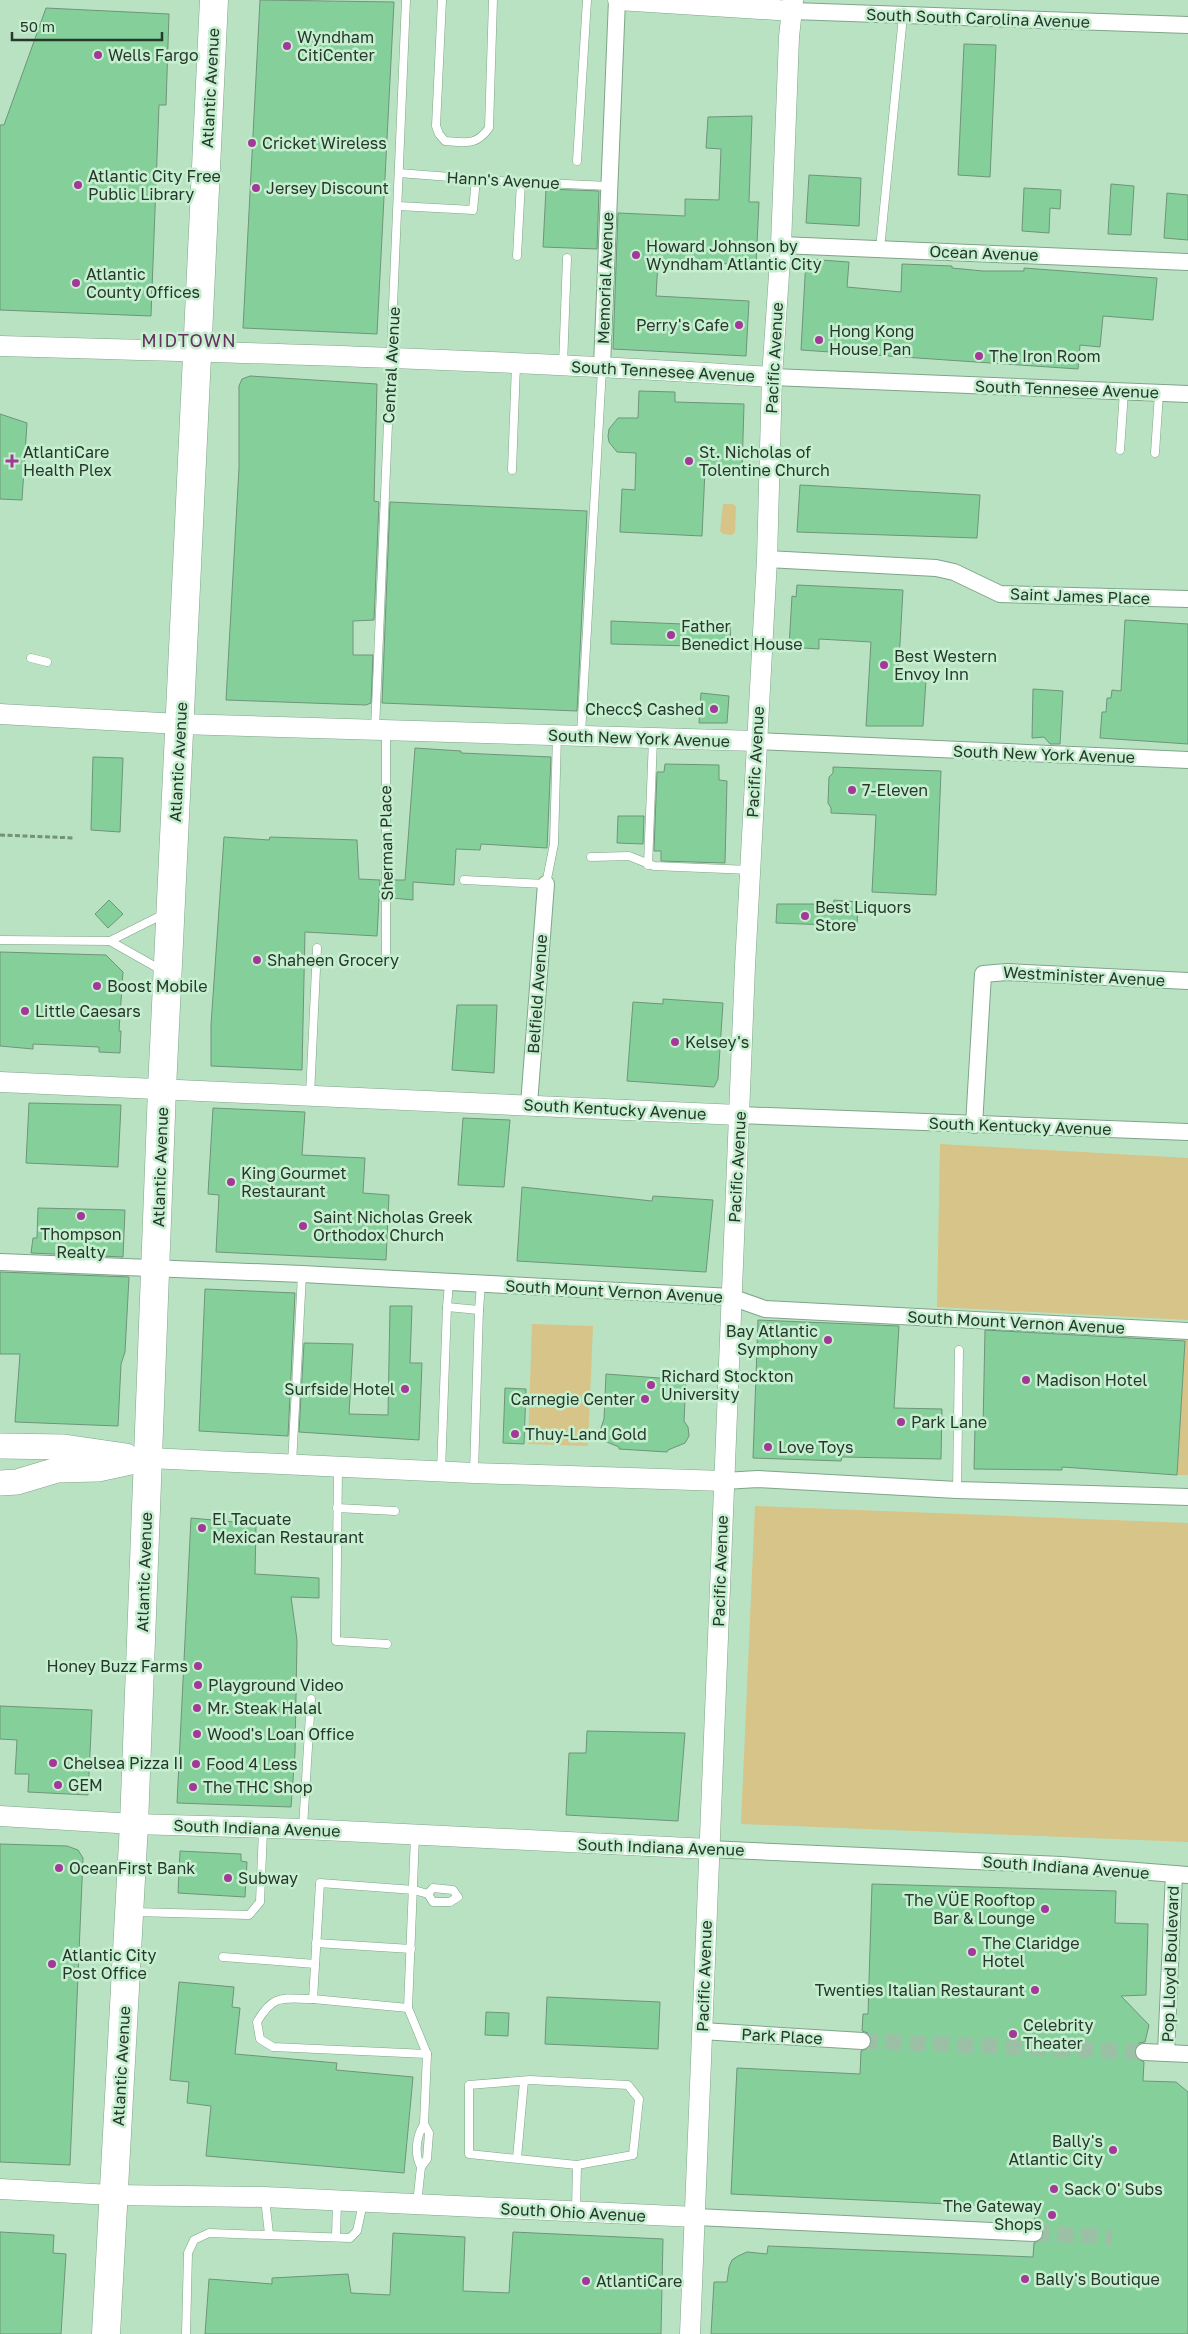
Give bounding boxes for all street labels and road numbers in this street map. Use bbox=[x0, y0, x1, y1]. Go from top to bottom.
street label: South South Carolina Avenue bbox=[866, 4, 1090, 32]
street label: Atlantic Avenue bbox=[197, 27, 223, 149]
street label: Hann's Avenue bbox=[446, 167, 560, 193]
street label: Memorial Avenue bbox=[593, 212, 617, 344]
street label: Ocean Avenue bbox=[929, 241, 1039, 265]
street label: Pacific Avenue bbox=[761, 302, 787, 414]
street label: Central Avenue bbox=[378, 306, 404, 424]
street label: South Tennesee Avenue bbox=[571, 356, 755, 386]
street label: South Tennesee Avenue bbox=[975, 376, 1159, 402]
street label: Saint James Place bbox=[1010, 584, 1150, 608]
street label: Atlantic Avenue bbox=[165, 701, 191, 823]
street label: Pacific Avenue bbox=[742, 706, 768, 818]
street label: South New York Avenue bbox=[548, 725, 730, 751]
street label: South New York Avenue bbox=[953, 741, 1135, 767]
street label: Sherman Place bbox=[375, 785, 397, 901]
street label: Belfield Avenue bbox=[523, 934, 551, 1054]
street label: Westminister Avenue bbox=[1002, 962, 1166, 990]
street label: South Kentucky Avenue bbox=[523, 1094, 707, 1124]
street label: Atlantic Avenue bbox=[148, 1107, 172, 1227]
street label: Pacific Avenue bbox=[724, 1111, 750, 1223]
street label: South Kentucky Avenue bbox=[928, 1113, 1112, 1139]
street label: South Mount Vernon Avenue bbox=[505, 1275, 723, 1307]
street label: South Mount Vernon Avenue bbox=[907, 1306, 1125, 1338]
street label: Atlantic Avenue bbox=[132, 1512, 156, 1632]
street label: Pacific Avenue bbox=[708, 1515, 732, 1627]
street label: South Indiana Avenue bbox=[173, 1815, 341, 1841]
street label: South Indiana Avenue bbox=[577, 1834, 745, 1860]
street label: South Indiana Avenue bbox=[982, 1851, 1150, 1883]
street label: Pop Lloyd Boulevard bbox=[1157, 1885, 1183, 2043]
street label: Pacific Avenue bbox=[692, 1920, 716, 2032]
street label: Atlantic Avenue bbox=[108, 2005, 134, 2127]
street label: Park Place bbox=[741, 2024, 823, 2048]
street label: South Ohio Avenue bbox=[500, 2198, 646, 2226]

